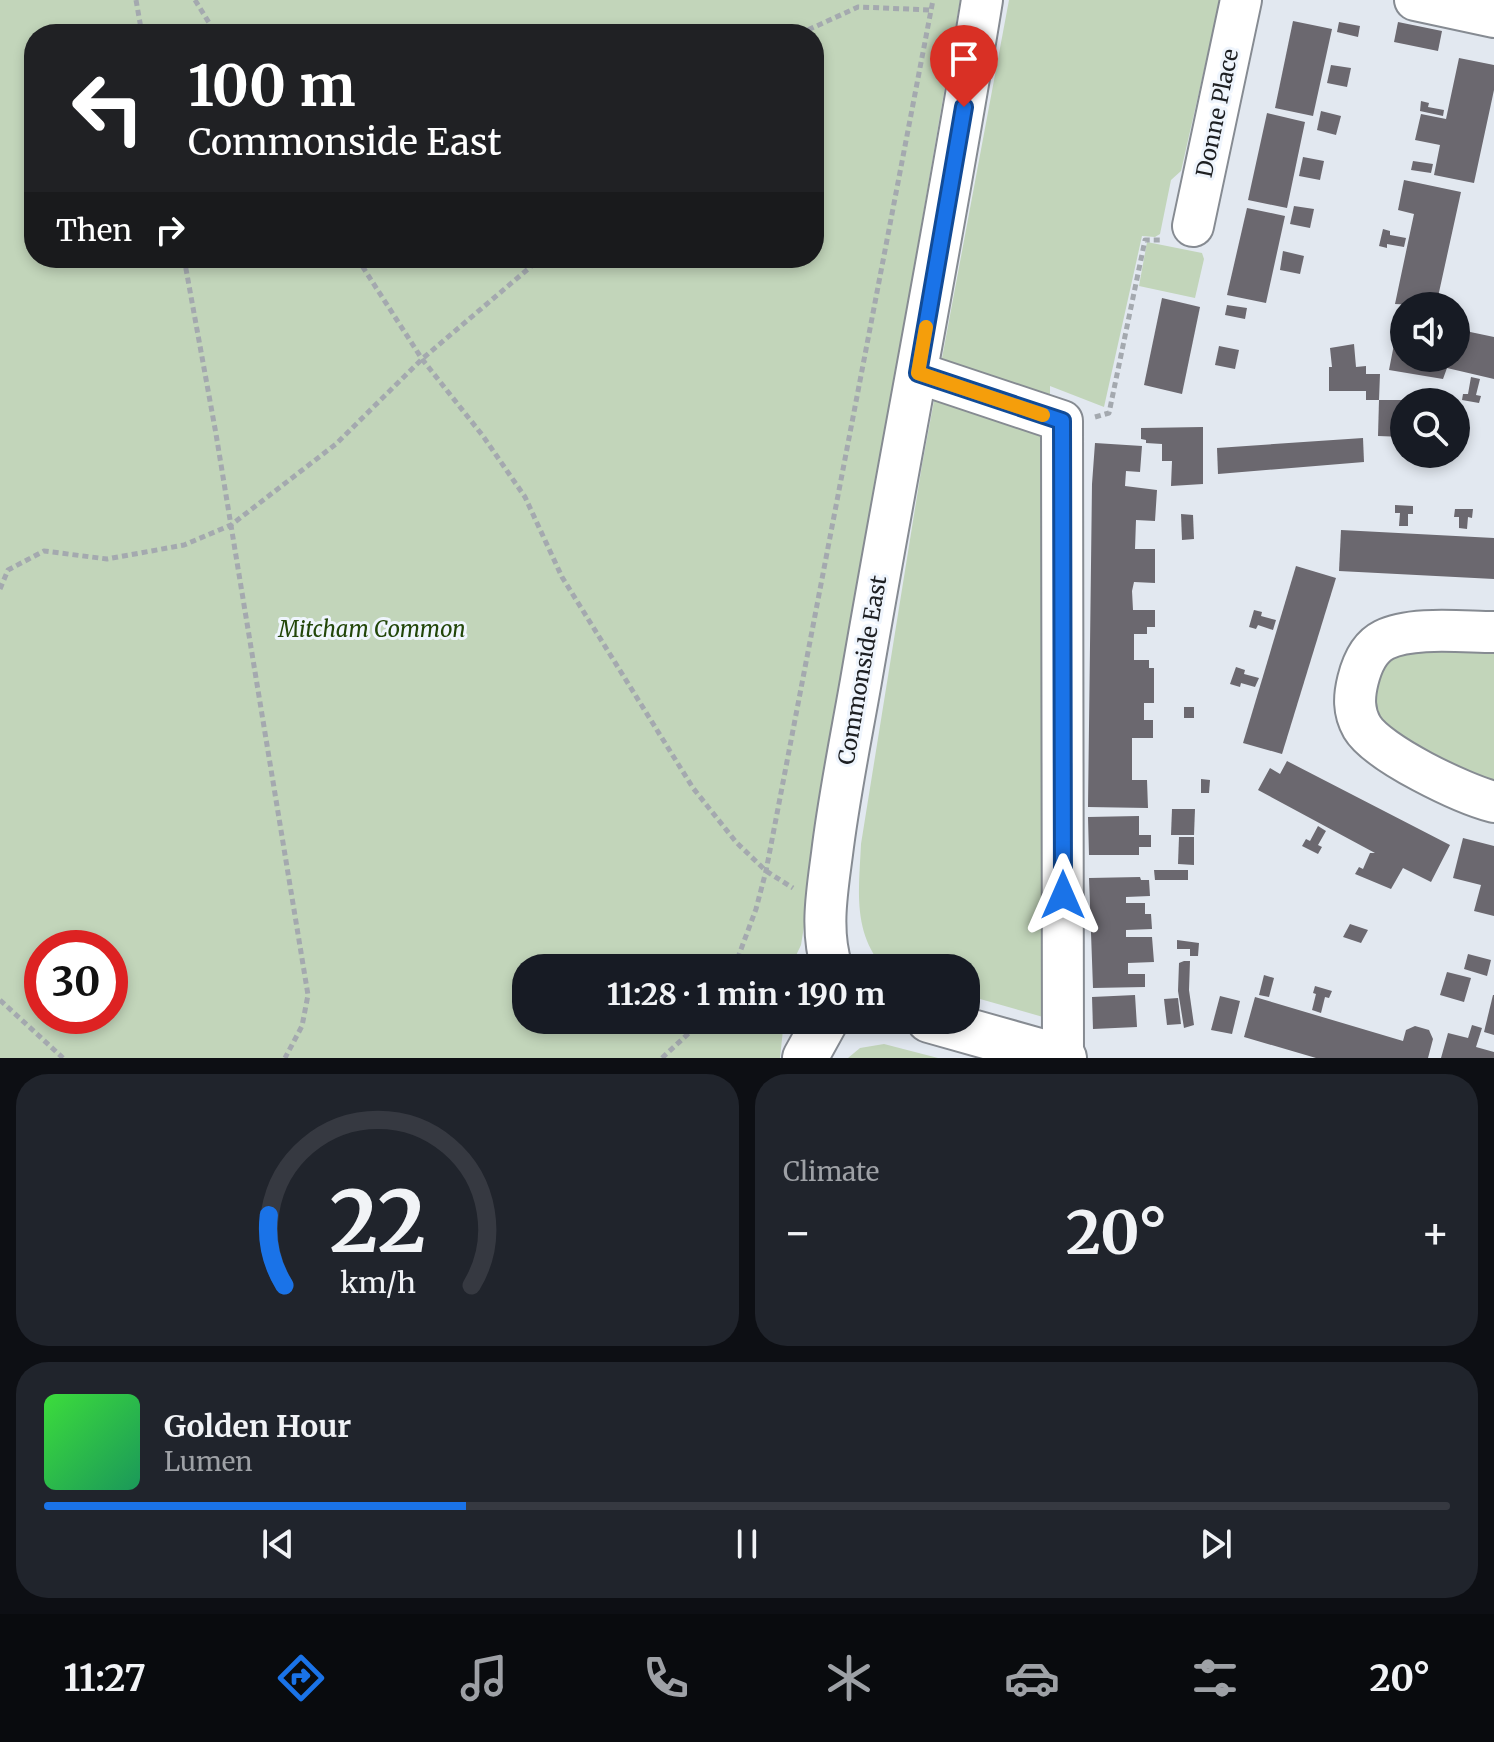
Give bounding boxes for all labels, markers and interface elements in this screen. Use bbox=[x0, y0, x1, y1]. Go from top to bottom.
pin bbox=[930, 25, 998, 107]
icon: arrive bbox=[942, 37, 986, 81]
street label: Donne Place bbox=[1190, 46, 1244, 180]
text: 100 m bbox=[188, 51, 356, 121]
icon: left bbox=[56, 56, 160, 160]
text: Commonside East bbox=[188, 120, 502, 165]
icon: right bbox=[148, 208, 192, 252]
text: Then bbox=[56, 211, 132, 249]
map controls bbox=[1390, 292, 1470, 468]
button: sound bbox=[1390, 292, 1470, 372]
button: search bbox=[1390, 388, 1470, 468]
street label: Commonside East bbox=[832, 573, 892, 767]
park label: Mitcham Common bbox=[278, 615, 465, 643]
position arrow bbox=[1021, 853, 1105, 937]
speed limit sign: 30 bbox=[24, 930, 128, 1034]
text: 11:28 · 1 min · 190 m bbox=[607, 975, 885, 1013]
text: Climate bbox=[783, 1155, 879, 1188]
text: 22 bbox=[329, 1170, 426, 1275]
text: 20° bbox=[1066, 1195, 1167, 1270]
text: − bbox=[783, 1205, 812, 1260]
text: + bbox=[1421, 1205, 1450, 1260]
text: km/h bbox=[340, 1265, 415, 1301]
text: Golden Hour bbox=[164, 1407, 351, 1445]
text: Lumen bbox=[164, 1445, 253, 1478]
icon: previous bbox=[256, 1522, 300, 1566]
icon: pause bbox=[725, 1522, 769, 1566]
icon: next bbox=[1194, 1522, 1238, 1566]
icon: directions bbox=[273, 1650, 329, 1706]
icon: music bbox=[456, 1650, 512, 1706]
icon: phone bbox=[638, 1650, 694, 1706]
icon: climate bbox=[821, 1650, 877, 1706]
icon: car bbox=[1004, 1650, 1060, 1706]
icon: filters bbox=[1187, 1650, 1243, 1706]
text: 11:27 bbox=[63, 1656, 146, 1701]
text: 20° bbox=[1370, 1656, 1431, 1701]

